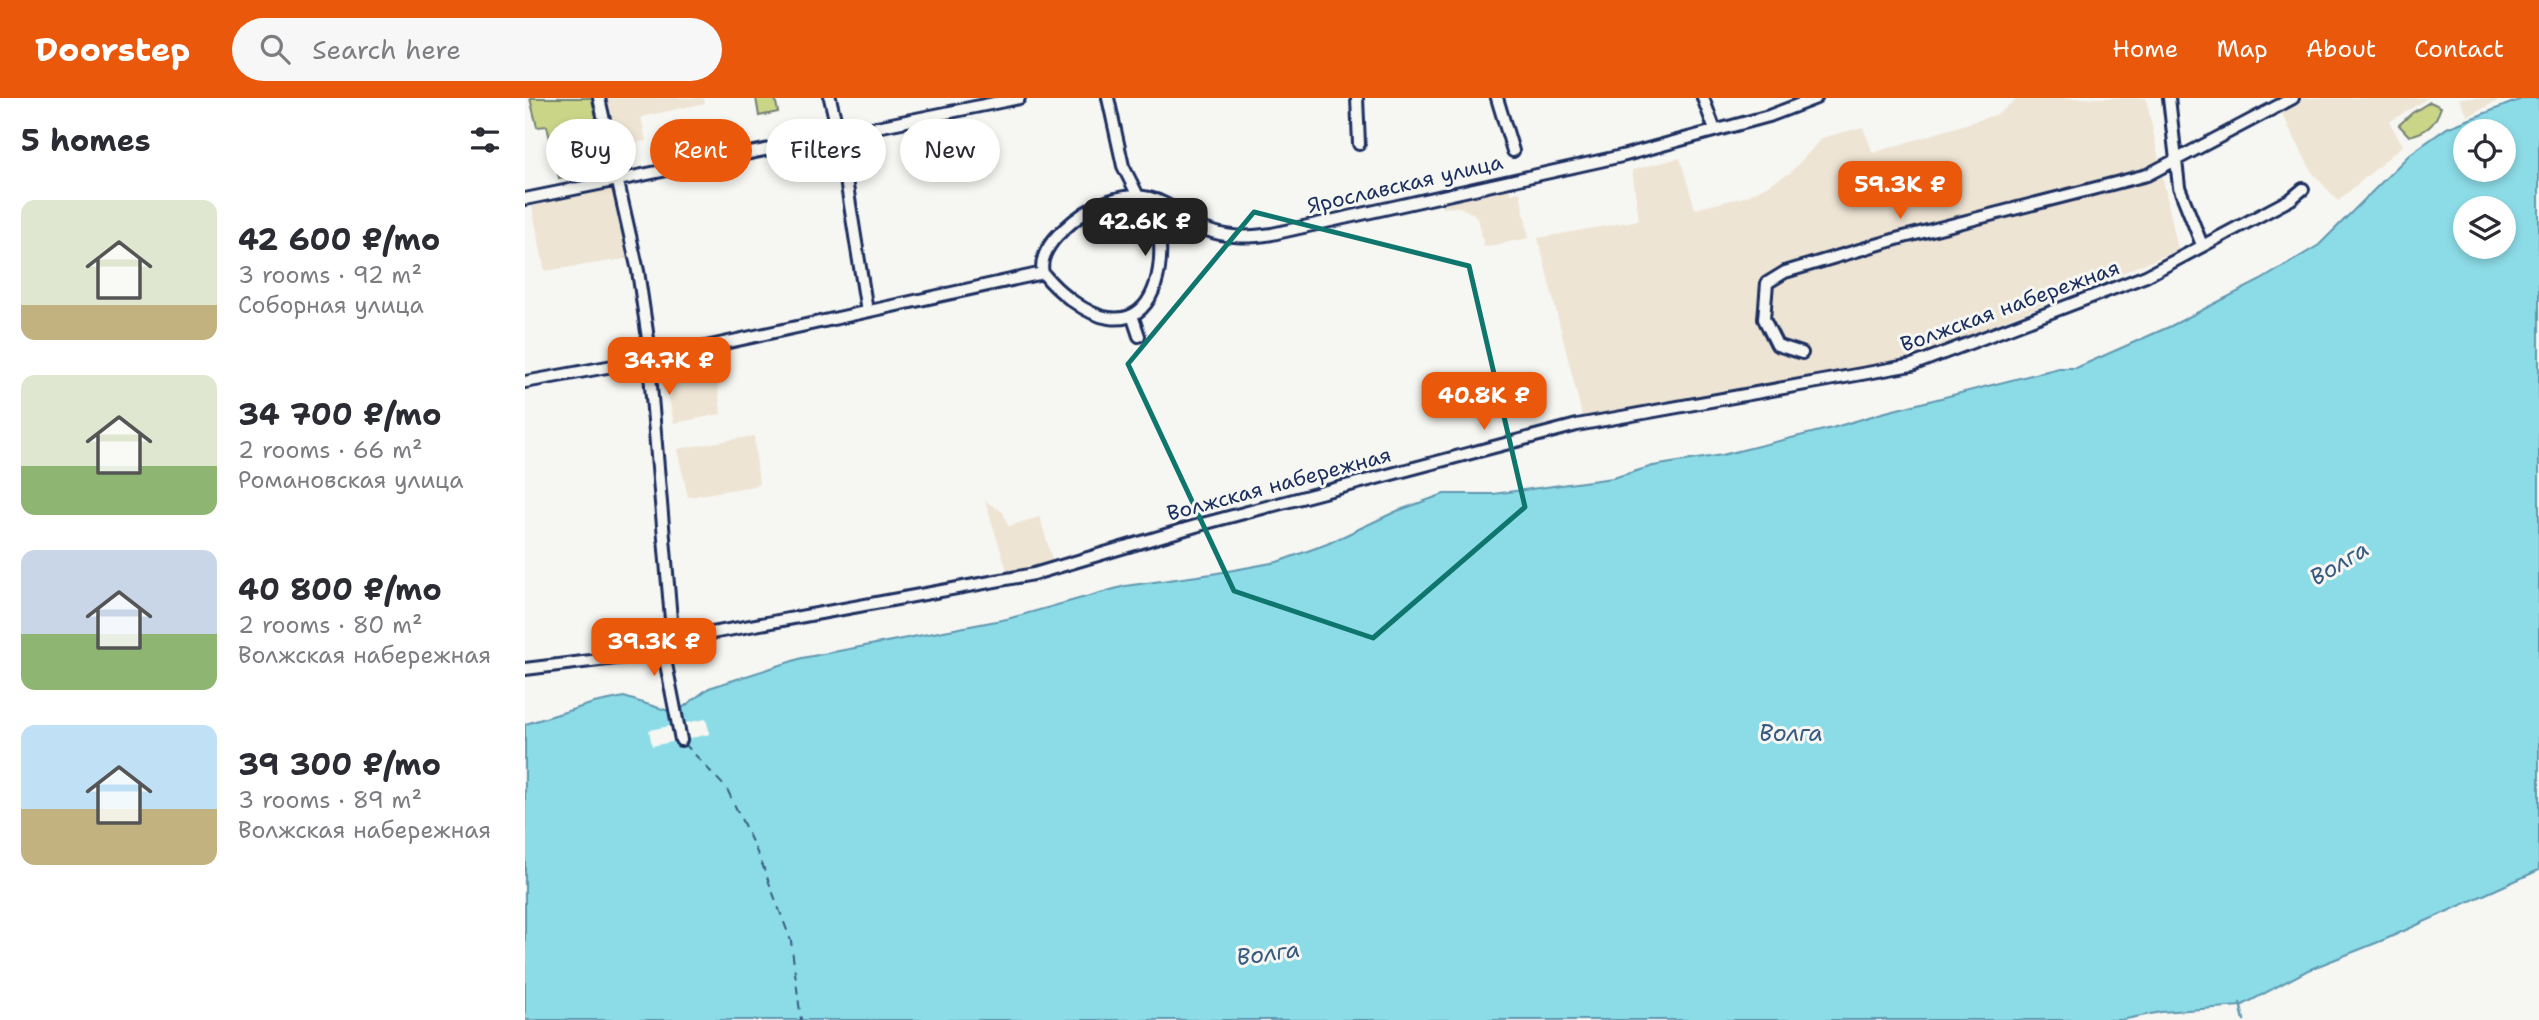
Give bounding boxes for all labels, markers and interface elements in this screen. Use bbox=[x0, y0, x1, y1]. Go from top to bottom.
search box bbox=[232, 18, 722, 81]
text: Doorstep bbox=[35, 27, 190, 72]
icon: search bbox=[256, 30, 294, 68]
text: Search here bbox=[312, 32, 461, 67]
text: Home bbox=[2112, 33, 2178, 65]
text: Map bbox=[2216, 33, 2268, 65]
text: About bbox=[2306, 33, 2376, 65]
text: Contact bbox=[2414, 33, 2504, 65]
chip: Buy bbox=[546, 119, 636, 182]
chip: Rent bbox=[650, 119, 752, 182]
chip: Filters bbox=[766, 119, 886, 182]
chip: New bbox=[900, 119, 1000, 182]
map controls bbox=[2453, 119, 2516, 259]
button: locate bbox=[2453, 119, 2516, 182]
text: 5 homes bbox=[21, 120, 151, 161]
icon: filters bbox=[466, 121, 504, 159]
street label: Ярославская улица bbox=[1304, 148, 1506, 220]
pin: 59.3K ₽ bbox=[1835, 162, 1965, 221]
text: 59.3K ₽ bbox=[1854, 169, 1946, 199]
button: layers bbox=[2453, 196, 2516, 259]
pin: 42.6K ₽ bbox=[1080, 198, 1210, 258]
text: 42.6K ₽ bbox=[1099, 206, 1191, 236]
text: 42 600 ₽/mo bbox=[238, 219, 440, 260]
icon: home bbox=[77, 228, 161, 312]
street label: Волжская набережная bbox=[1897, 253, 2123, 359]
text: 3 rooms · 92 m² bbox=[238, 260, 422, 290]
text: Соборная улица bbox=[238, 290, 424, 320]
pin: 34.7K ₽ bbox=[604, 338, 734, 397]
text: 34.7K ₽ bbox=[624, 345, 714, 375]
pin: 40.8K ₽ bbox=[1419, 372, 1549, 432]
text: 40.8K ₽ bbox=[1438, 380, 1530, 410]
text: 34 700 ₽/mo bbox=[238, 394, 442, 435]
icon: home bbox=[77, 403, 161, 487]
text: 2 rooms · 66 m² bbox=[238, 435, 423, 465]
street label: Волжская набережная bbox=[1164, 441, 1394, 527]
text: Романовская улица bbox=[238, 465, 464, 495]
water label: Волга bbox=[2304, 534, 2374, 592]
text: 40 800 ₽/mo bbox=[238, 569, 442, 610]
icon: home bbox=[77, 578, 161, 662]
text: 2 rooms · 80 m² bbox=[238, 610, 423, 640]
pin: 39.3K ₽ bbox=[589, 618, 719, 678]
text: 39.3K ₽ bbox=[607, 626, 701, 656]
text: Волжская набережная bbox=[238, 640, 491, 670]
water label: Волга bbox=[1759, 718, 1823, 748]
text: 39 300 ₽/mo bbox=[238, 744, 441, 785]
icon: home bbox=[77, 753, 161, 837]
text: 3 rooms · 89 m² bbox=[238, 785, 422, 815]
text: Волжская набережная bbox=[238, 815, 491, 845]
water label: Волга bbox=[1234, 934, 1302, 972]

